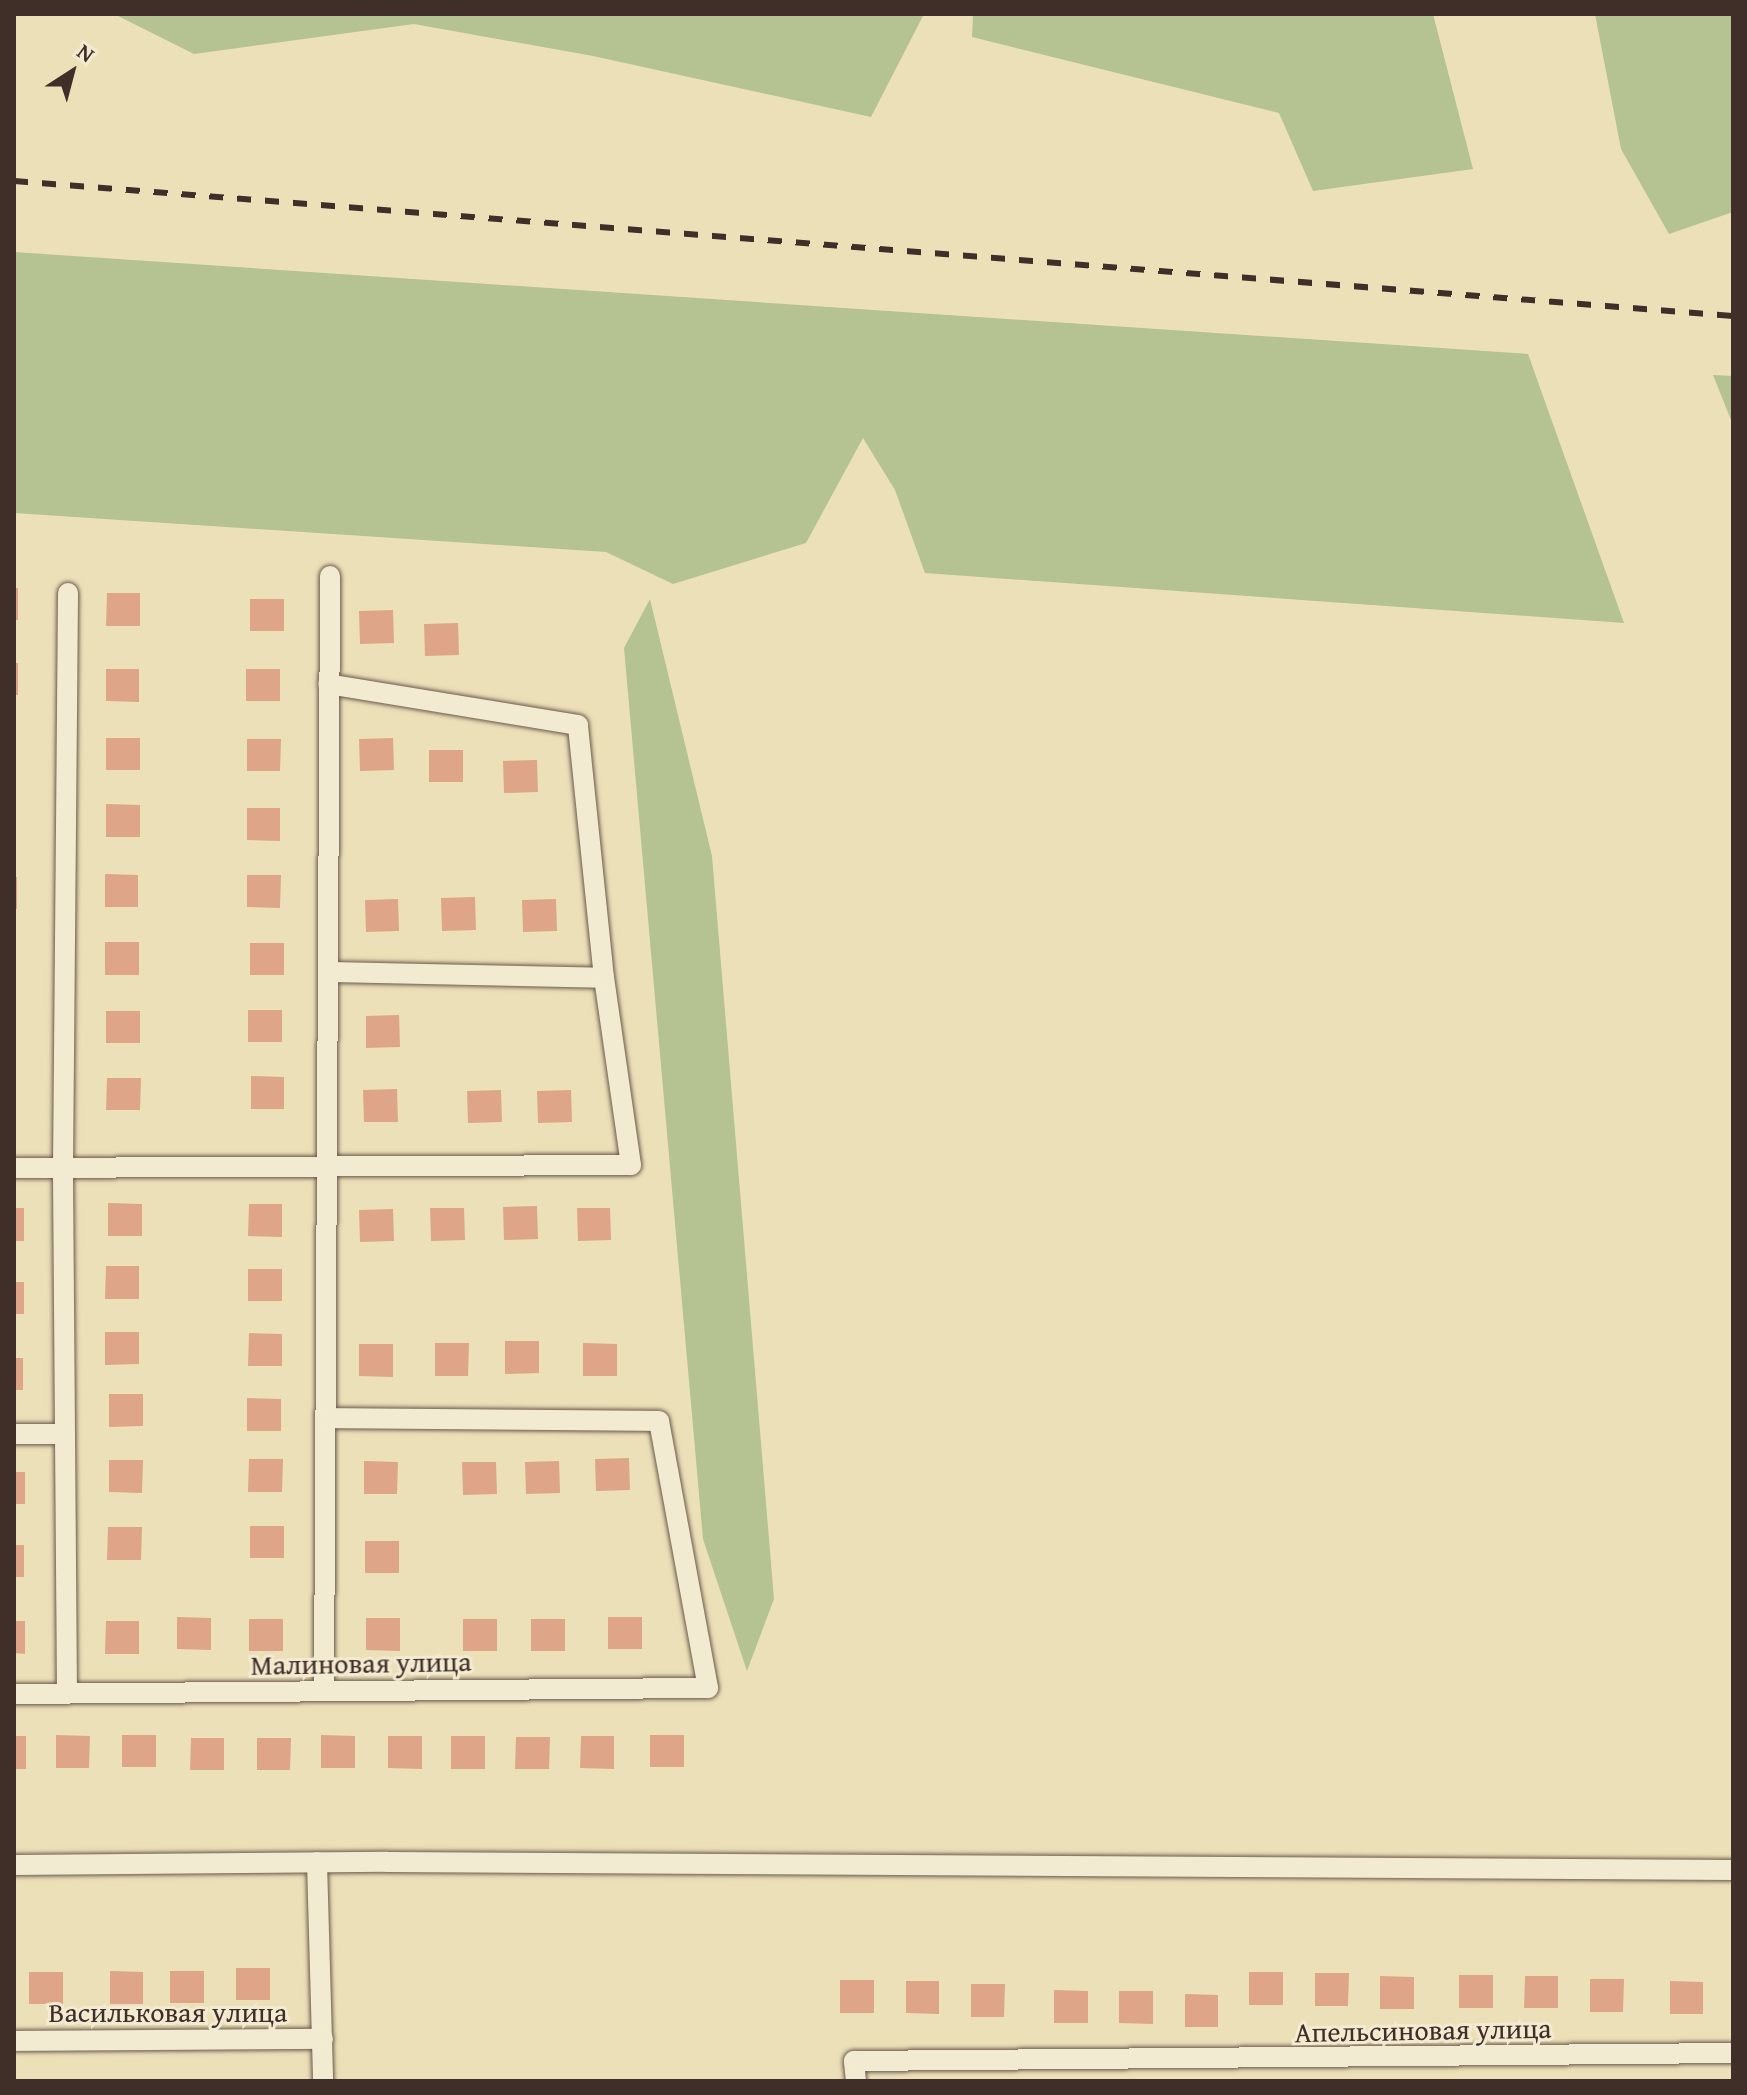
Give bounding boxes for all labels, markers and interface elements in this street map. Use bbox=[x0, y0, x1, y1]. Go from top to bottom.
north arrow bbox=[32, 32, 112, 112]
text: N bbox=[71, 35, 101, 70]
street label: Малиновая улица bbox=[250, 1644, 472, 1682]
street label: Васильковая улица bbox=[49, 1995, 287, 2029]
street label: Апельсиновая улица bbox=[1294, 2011, 1552, 2049]

